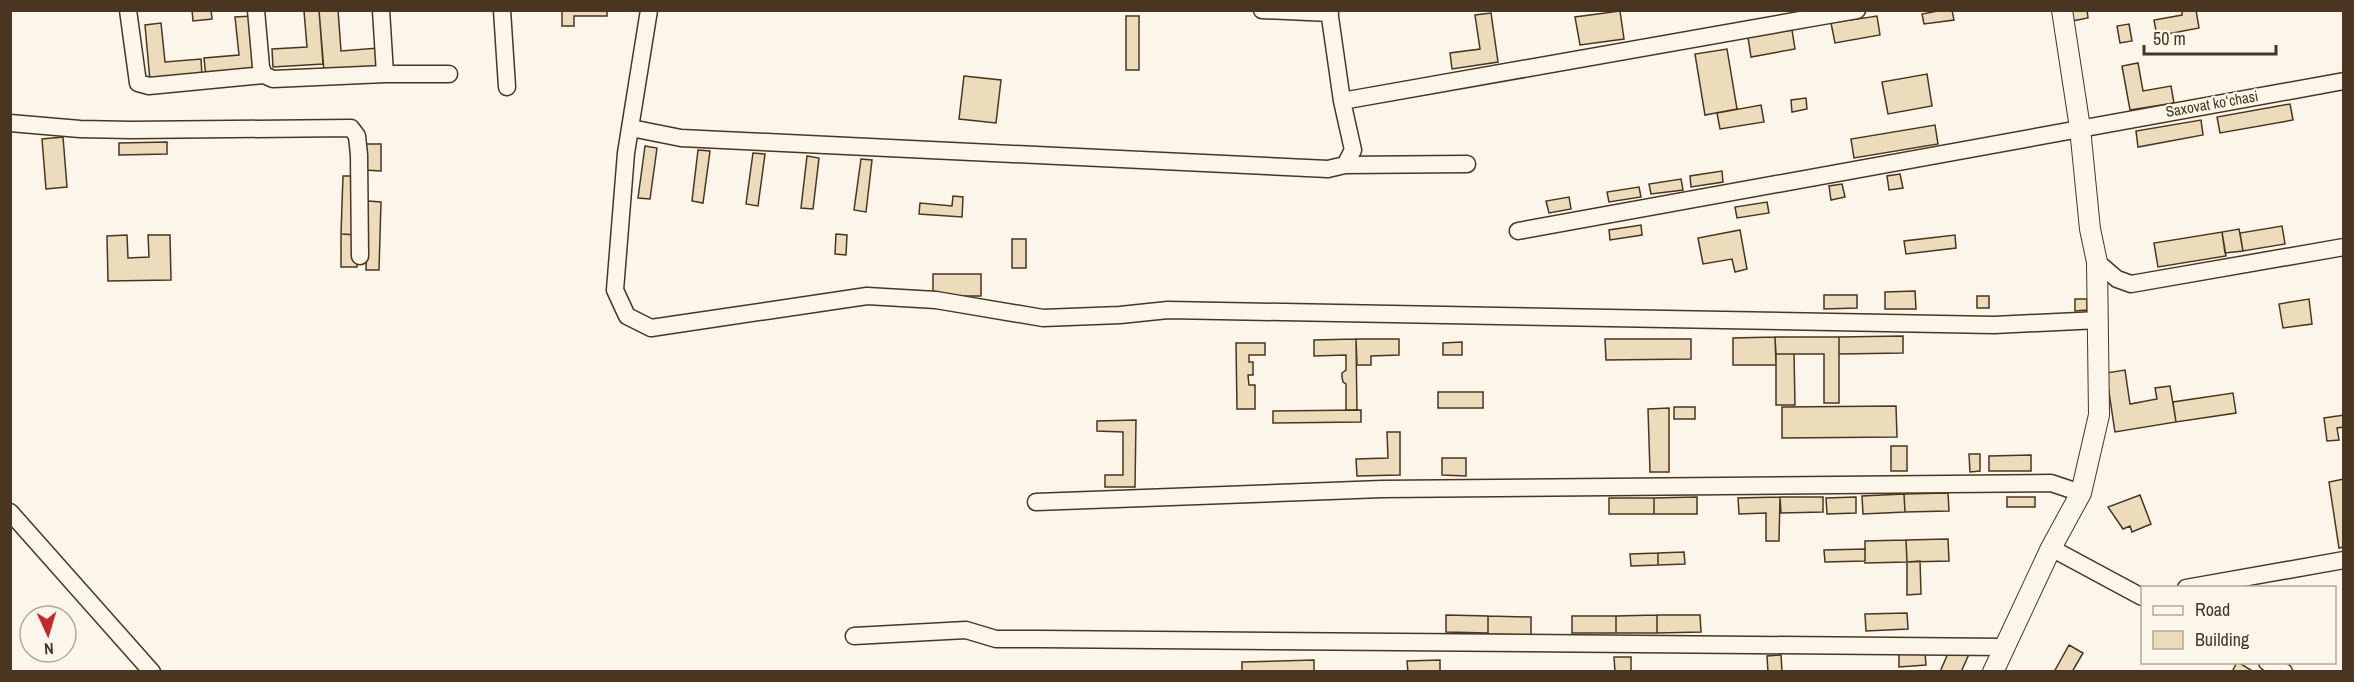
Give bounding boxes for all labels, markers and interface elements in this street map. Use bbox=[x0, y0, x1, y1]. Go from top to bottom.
scale bar bbox=[2144, 18, 2276, 56]
text: 50 m bbox=[2153, 26, 2186, 51]
street label: Saxovat koʻchasi bbox=[2164, 85, 2260, 122]
legend bbox=[2141, 586, 2336, 664]
text: Road bbox=[2195, 597, 2230, 622]
north arrow bbox=[18, 604, 78, 664]
text: Building bbox=[2195, 627, 2250, 652]
text: N bbox=[44, 638, 55, 660]

